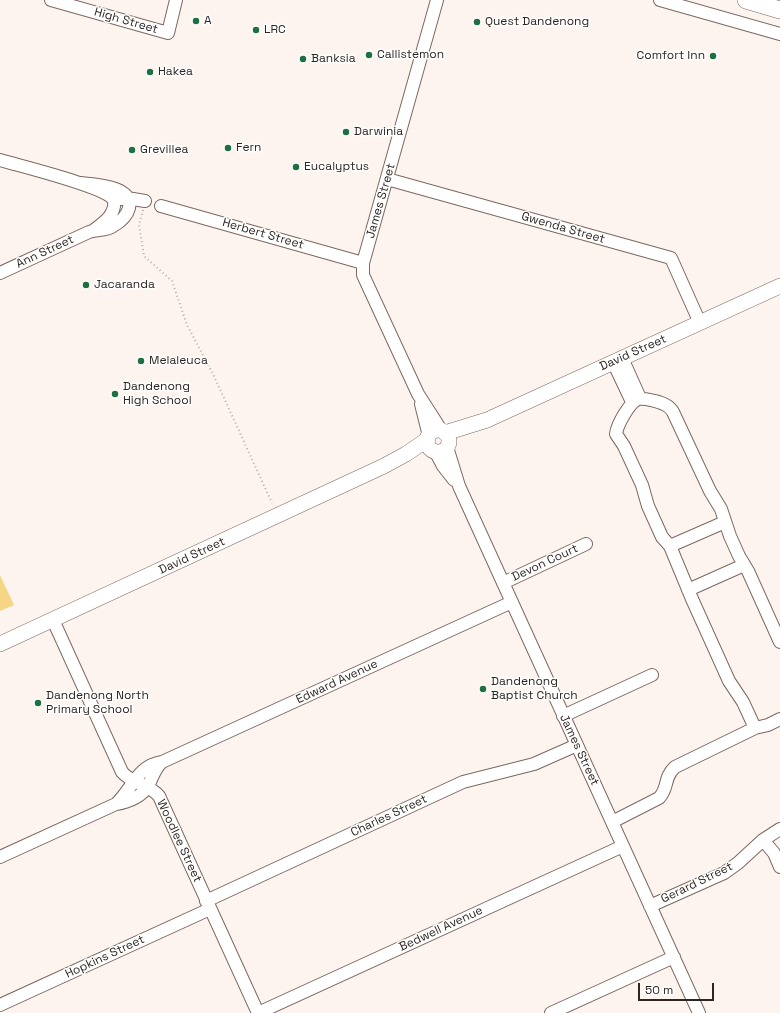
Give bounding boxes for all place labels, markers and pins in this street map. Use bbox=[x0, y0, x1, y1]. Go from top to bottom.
place label: A bbox=[204, 14, 212, 28]
place label: Quest Dandenong bbox=[485, 15, 589, 29]
marker: A bbox=[191, 16, 201, 26]
marker: Quest Dandenong bbox=[472, 17, 482, 27]
place label: LRC bbox=[264, 23, 286, 37]
marker: LRC bbox=[251, 25, 261, 35]
place label: Callistemon bbox=[377, 48, 444, 62]
place label: Comfort Inn bbox=[637, 49, 705, 63]
marker: Callistemon bbox=[364, 50, 374, 60]
marker: Comfort Inn bbox=[708, 51, 718, 61]
place label: Banksia bbox=[311, 52, 356, 66]
marker: Banksia bbox=[298, 54, 308, 64]
place label: Hakea bbox=[158, 65, 193, 79]
marker: Hakea bbox=[145, 67, 155, 77]
place label: Darwinia bbox=[354, 125, 403, 139]
marker: Darwinia bbox=[341, 127, 351, 137]
place label: Fern bbox=[236, 141, 261, 155]
place label: Grevillea bbox=[140, 143, 188, 157]
marker: Fern bbox=[223, 143, 233, 153]
marker: Grevillea bbox=[127, 145, 137, 155]
place label: Eucalyptus bbox=[304, 160, 369, 174]
marker: Eucalyptus bbox=[291, 162, 301, 172]
place label: Jacaranda bbox=[94, 278, 155, 292]
marker: Jacaranda bbox=[81, 280, 91, 290]
place label: Melaleuca bbox=[149, 354, 208, 368]
marker: Melaleuca bbox=[136, 356, 146, 366]
place label: Dandenong High School bbox=[123, 380, 192, 408]
marker: Dandenong High School bbox=[110, 389, 120, 399]
place label: Dandenong Baptist Church bbox=[491, 675, 578, 703]
marker: Dandenong Baptist Church bbox=[478, 684, 488, 694]
place label: Dandenong North Primary School bbox=[46, 689, 149, 717]
marker: Dandenong North Primary School bbox=[33, 698, 43, 708]

